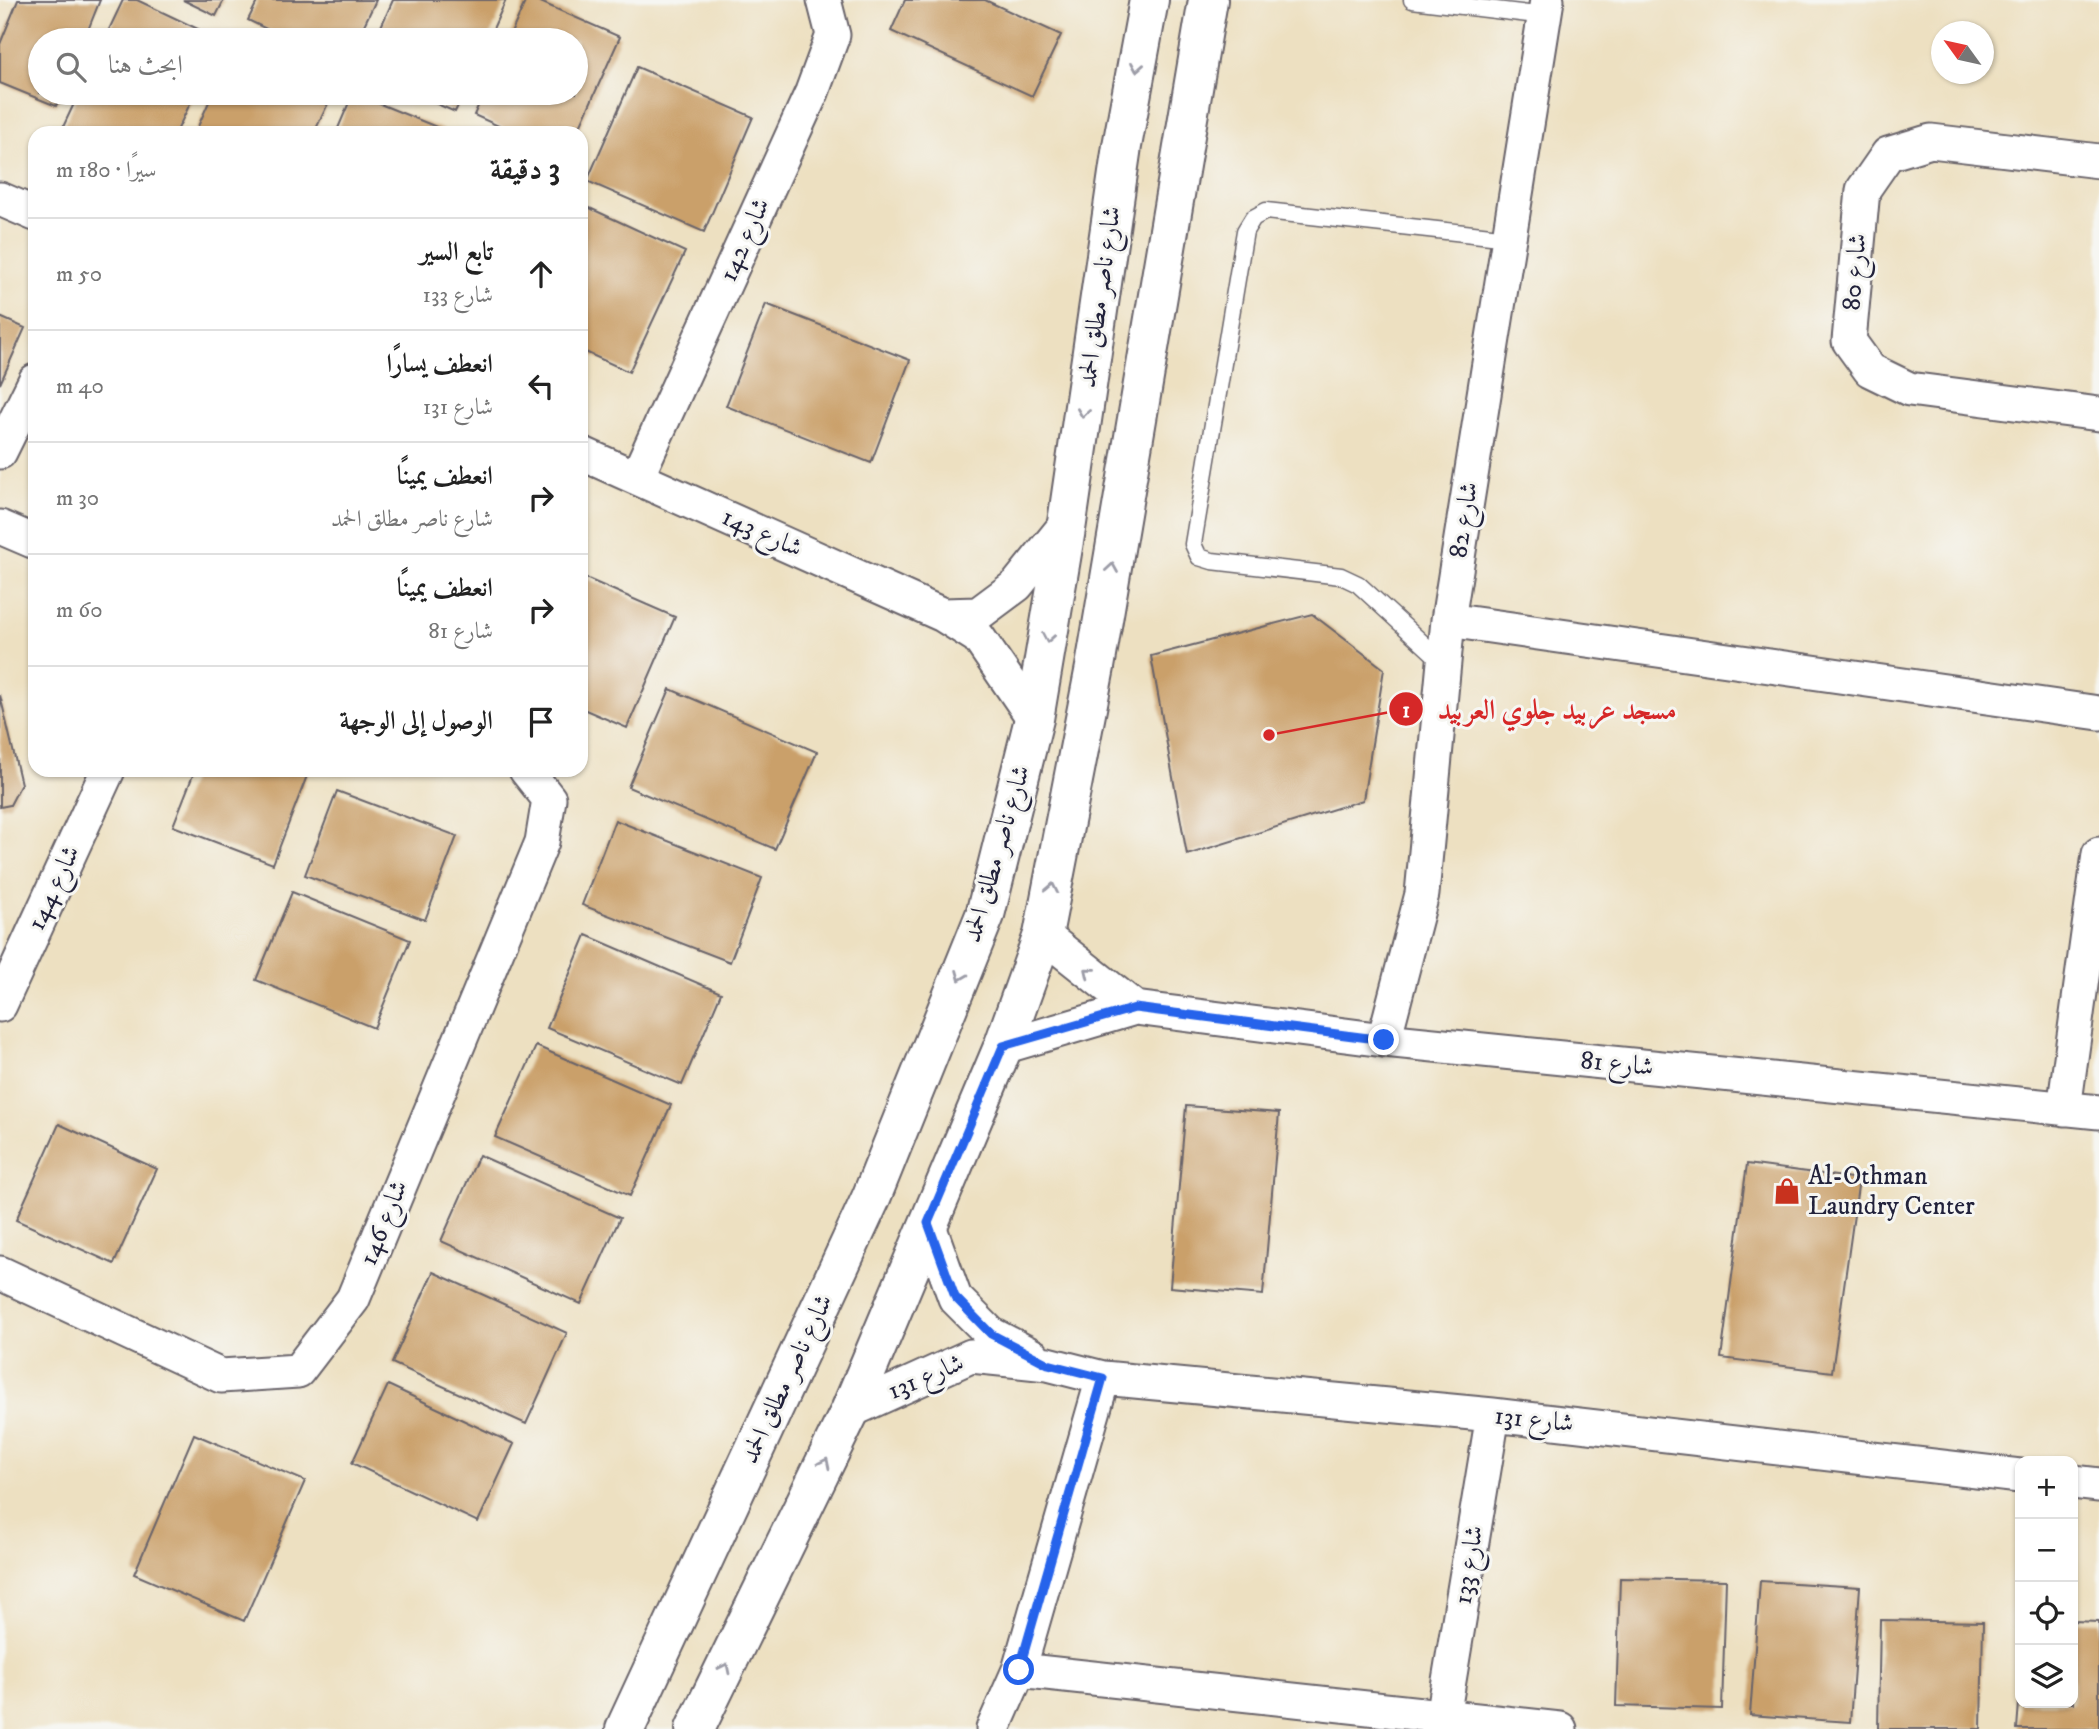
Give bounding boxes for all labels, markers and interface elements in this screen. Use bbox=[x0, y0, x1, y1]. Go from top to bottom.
north arrow bbox=[1931, 21, 1994, 84]
search box bbox=[28, 28, 588, 105]
icon: search bbox=[52, 48, 90, 86]
text: ابحث هنا bbox=[108, 49, 183, 82]
one-way arrow bbox=[1130, 61, 1145, 73]
text: 3 دقيقة bbox=[490, 152, 560, 189]
text: سيرًا · 180 m bbox=[56, 156, 157, 185]
street label: شارع 142 bbox=[712, 193, 782, 289]
street label: شارع ناصر مطلق الحمد bbox=[1071, 204, 1133, 391]
street label: شارع 80 bbox=[1835, 232, 1879, 313]
text: تابع السير bbox=[420, 236, 493, 269]
icon: ahead bbox=[522, 255, 560, 293]
text: 50 m bbox=[56, 260, 102, 289]
text: شارع 133 bbox=[423, 281, 493, 310]
text: انعطف يسارًا bbox=[386, 348, 493, 381]
icon: left bbox=[522, 367, 560, 405]
text: 40 m bbox=[56, 372, 104, 401]
text: شارع 131 bbox=[423, 393, 493, 422]
one-way arrow bbox=[1076, 407, 1091, 419]
text: انعطف يمينًا bbox=[397, 460, 493, 493]
icon: right bbox=[522, 479, 560, 517]
street label: شارع 82 bbox=[1442, 480, 1490, 561]
text: 30 m bbox=[56, 484, 99, 513]
street label: شارع 143 bbox=[715, 501, 808, 569]
text: شارع ناصر مطلق الحمد bbox=[331, 505, 493, 534]
one-way arrow bbox=[1104, 562, 1119, 574]
text: انعطف يمينًا bbox=[397, 572, 493, 605]
icon: right bbox=[522, 591, 560, 629]
text: 60 m bbox=[56, 596, 103, 625]
text: شارع 81 bbox=[428, 617, 493, 646]
one-way arrow bbox=[1041, 632, 1056, 644]
callout: مسجد عربيد جلوي العربيد bbox=[1388, 685, 1691, 734]
text: مسجد عربيد جلوي العربيد bbox=[1437, 693, 1677, 732]
text: 1 bbox=[1402, 698, 1410, 724]
icon: arrive bbox=[522, 703, 560, 741]
text: الوصول إلى الوجهة bbox=[339, 705, 493, 738]
street label: شارع ناصر مطلق الحمد bbox=[956, 761, 1042, 948]
street label: شارع 144 bbox=[20, 840, 92, 938]
one-way arrow bbox=[1044, 882, 1059, 894]
one-way arrow bbox=[1085, 967, 1097, 980]
one-way arrow bbox=[955, 969, 969, 981]
route end bbox=[1368, 1024, 1399, 1055]
street label: شارع 81 bbox=[1578, 1044, 1655, 1088]
place label: Al-Othman Laundry Center bbox=[1808, 1160, 1975, 1223]
street label: شارع 146 bbox=[352, 1176, 420, 1272]
shop icon: Al-Othman Laundry Center bbox=[1772, 1176, 1802, 1206]
street label: شارع ناصر مطلق الحمد bbox=[733, 1289, 844, 1471]
street label: شارع 131 bbox=[883, 1346, 971, 1411]
street label: شارع 131 bbox=[1492, 1399, 1575, 1445]
map controls bbox=[2015, 1456, 2078, 1708]
button: + bbox=[2015, 1456, 2078, 1519]
one-way arrow bbox=[816, 1458, 830, 1470]
button: − bbox=[2015, 1519, 2078, 1582]
street label: شارع 133 bbox=[1446, 1523, 1495, 1608]
button: locate bbox=[2015, 1582, 2078, 1645]
button: layers bbox=[2015, 1645, 2078, 1708]
route start bbox=[1003, 1654, 1034, 1685]
one-way arrow bbox=[717, 1663, 731, 1675]

